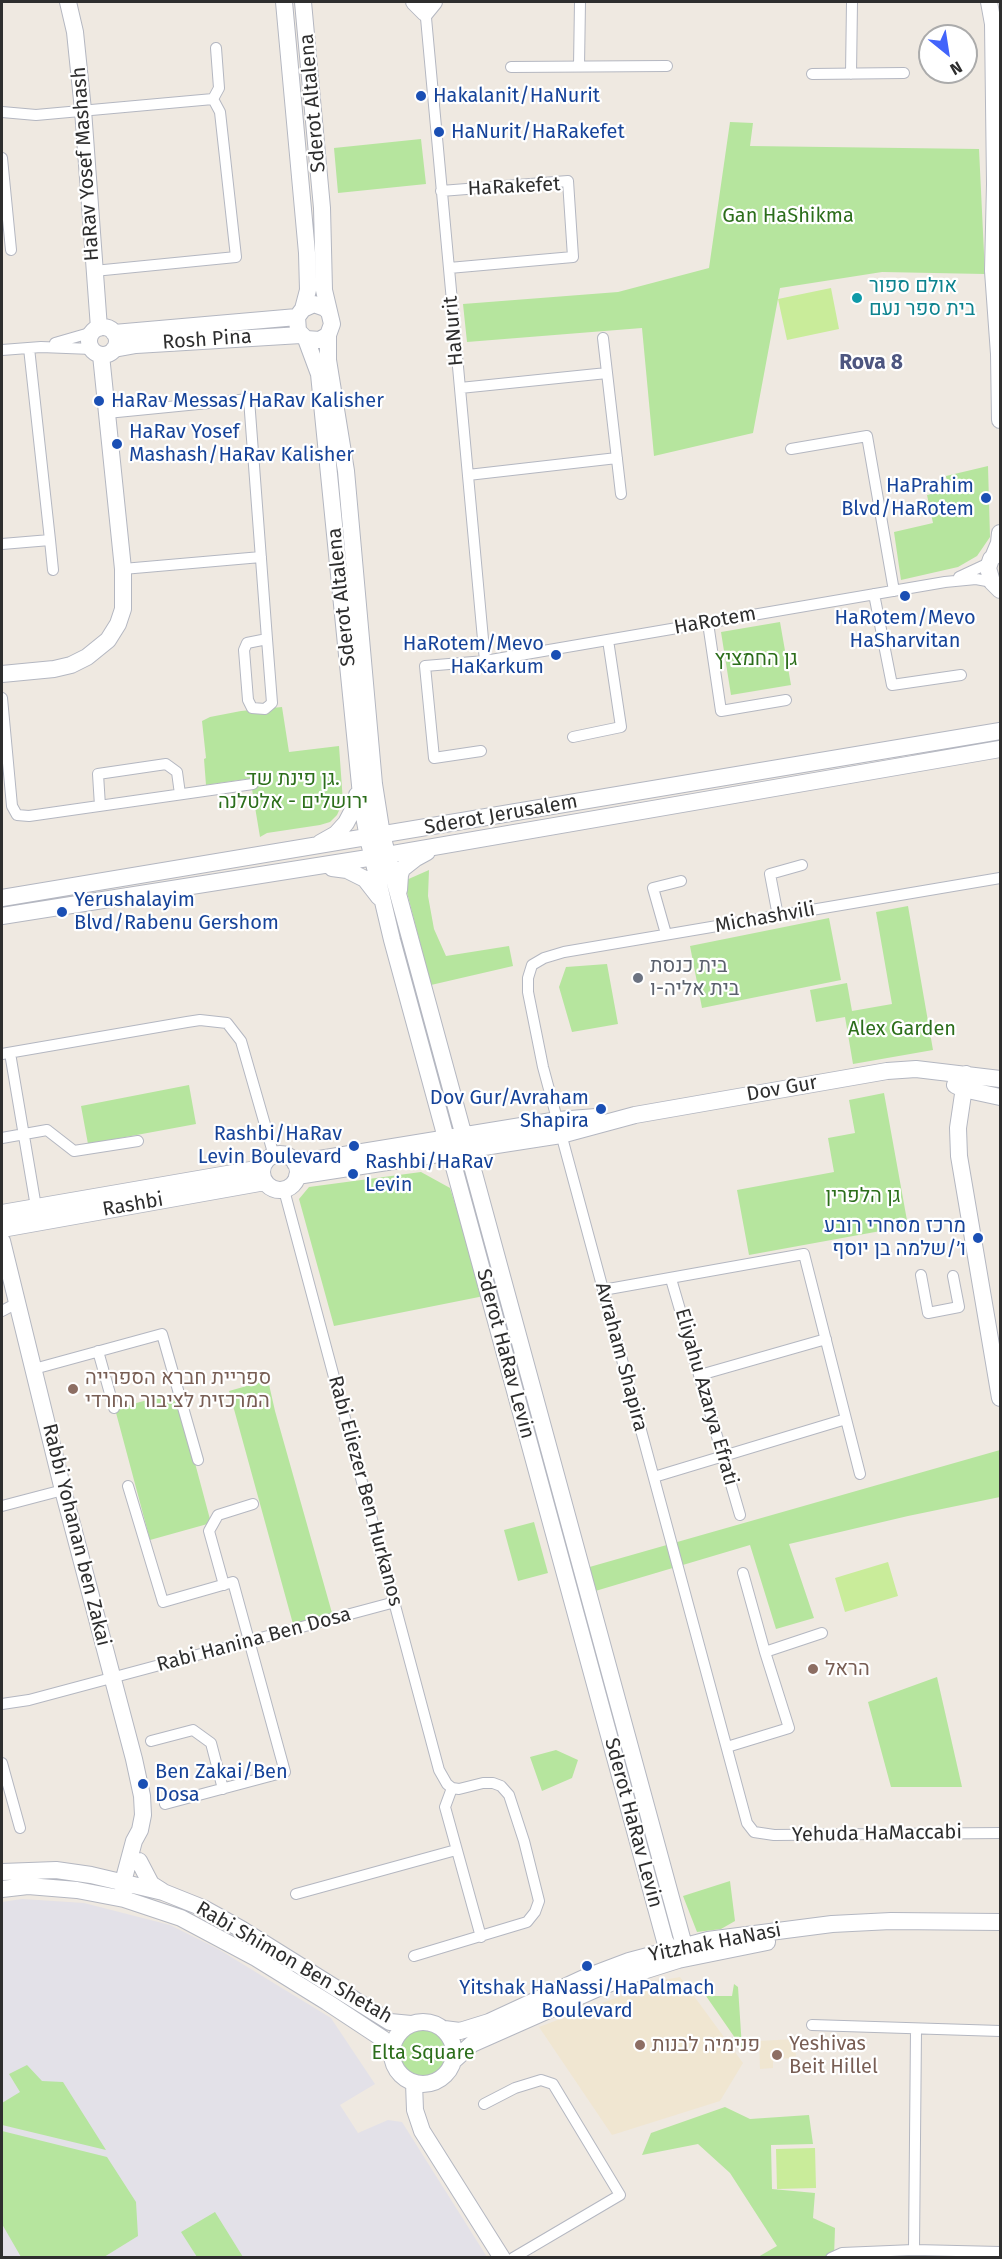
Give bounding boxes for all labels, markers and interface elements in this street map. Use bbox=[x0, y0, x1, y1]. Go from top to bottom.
north arrow bbox=[918, 24, 978, 84]
street label: Sderot Altalena bbox=[295, 33, 331, 173]
text: N bbox=[947, 57, 966, 79]
street label: HaRav Yosef Mashash bbox=[67, 66, 105, 262]
place label: Hakalanit/HaNurit bbox=[433, 84, 600, 108]
marker: Hakalanit/HaNurit bbox=[414, 89, 428, 103]
place label: HaNurit/HaRakefet bbox=[451, 120, 625, 144]
marker: HaNurit/HaRakefet bbox=[432, 125, 446, 139]
street label: HaRakefet bbox=[467, 173, 561, 201]
park label: Gan HaShikma bbox=[722, 204, 854, 228]
place label: אולם ספור בית ספר נעם bbox=[869, 274, 975, 321]
marker: אולם ספור בית ספר נעם bbox=[850, 291, 864, 305]
street label: HaNurit bbox=[439, 295, 469, 367]
street label: Rosh Pina bbox=[161, 325, 253, 355]
district label: Rova 8 bbox=[839, 350, 903, 376]
place label: HaRav Messas/HaRav Kalisher bbox=[111, 389, 384, 413]
marker: HaRav Messas/HaRav Kalisher bbox=[92, 394, 106, 408]
place label: HaRav Yosef Mashash/HaRav Kalisher bbox=[129, 420, 354, 467]
marker: HaRav Yosef Mashash/HaRav Kalisher bbox=[110, 437, 124, 451]
place label: HaPrahim Blvd/HaRotem bbox=[841, 474, 974, 521]
marker: HaPrahim Blvd/HaRotem bbox=[979, 491, 993, 505]
street label: Sderot Altalena bbox=[323, 526, 361, 668]
marker: HaRotem/Mevo HaSharvitan bbox=[898, 589, 912, 603]
street label: HaRotem bbox=[672, 602, 758, 640]
place label: HaRotem/Mevo HaSharvitan bbox=[834, 606, 976, 653]
place label: HaRotem/Mevo HaKarkum bbox=[403, 632, 544, 679]
park label: גן החמציץ bbox=[714, 647, 798, 671]
marker: HaRotem/Mevo HaKarkum bbox=[549, 648, 563, 662]
park label: גן פינת שד. ירושלים - אלטלנה bbox=[218, 767, 368, 814]
street label: Sderot Jerusalem bbox=[423, 790, 579, 840]
place label: Yerushalayim Blvd/Rabenu Gershom bbox=[74, 888, 279, 935]
street label: Michashvili bbox=[713, 897, 817, 939]
marker: Yerushalayim Blvd/Rabenu Gershom bbox=[55, 905, 69, 919]
place label: בית כנסת בית אליה-ו bbox=[650, 954, 739, 1001]
marker: בית כנסת בית אליה-ו bbox=[631, 971, 645, 985]
park label: Alex Garden bbox=[848, 1017, 956, 1041]
street label: Dov Gur bbox=[745, 1071, 819, 1107]
place label: Dov Gur/Avraham Shapira bbox=[430, 1086, 589, 1133]
marker: Dov Gur/Avraham Shapira bbox=[594, 1102, 608, 1116]
place label: Rashbi/HaRav Levin Boulevard bbox=[198, 1122, 342, 1169]
marker: Rashbi/HaRav Levin Boulevard bbox=[347, 1139, 361, 1153]
place label: Rashbi/HaRav Levin bbox=[365, 1150, 493, 1197]
marker: Rashbi/HaRav Levin bbox=[346, 1167, 360, 1181]
park label: גן הלפרין bbox=[826, 1184, 900, 1208]
street label: Rashbi bbox=[101, 1188, 165, 1222]
place label: מרכז מסחרי רובע ו׳/שלמה בן יוסף bbox=[824, 1214, 966, 1261]
marker: מרכז מסחרי רובע ו׳/שלמה בן יוסף bbox=[971, 1231, 985, 1245]
street label: Sderot HaRav Levin bbox=[471, 1267, 539, 1441]
street label: Avraham Shapira bbox=[590, 1280, 652, 1434]
street label: Eliyahu Azarya Efrati bbox=[669, 1306, 743, 1488]
place label: ספריית חברא הספרייה המרכזית לציבור החרדי bbox=[85, 1366, 271, 1413]
street label: Rabi Eliezer Ben Hurkanos bbox=[323, 1373, 407, 1609]
marker: ספריית חברא הספרייה המרכזית לציבור החרדי bbox=[66, 1382, 80, 1396]
street label: Rabbi Yohanan ben Zakai bbox=[37, 1421, 115, 1649]
street label: Rabi Hanina Ben Dosa bbox=[154, 1603, 354, 1677]
place label: הראל bbox=[825, 1657, 870, 1681]
marker: הראל bbox=[806, 1662, 820, 1676]
street label: Sderot HaRav Levin bbox=[599, 1736, 667, 1910]
place label: Ben Zakai/Ben Dosa bbox=[155, 1760, 288, 1807]
marker: Ben Zakai/Ben Dosa bbox=[136, 1777, 150, 1791]
street label: Yehuda HaMaccabi bbox=[792, 1821, 962, 1847]
street label: Rabi Shimon Ben Shetah bbox=[191, 1897, 397, 2029]
street label: Yitzhak HaNasi bbox=[647, 1918, 783, 1968]
marker: Yitshak HaNassi/HaPalmach Boulevard bbox=[580, 1959, 594, 1973]
place label: Yitshak HaNassi/HaPalmach Boulevard bbox=[459, 1976, 715, 2023]
place label: Yeshivas Beit Hillel bbox=[789, 2032, 878, 2079]
place label: פנימיה לבנות bbox=[652, 2033, 760, 2057]
marker: פנימיה לבנות bbox=[633, 2038, 647, 2052]
park label: Elta Square bbox=[371, 2041, 475, 2065]
marker: Yeshivas Beit Hillel bbox=[770, 2048, 784, 2062]

